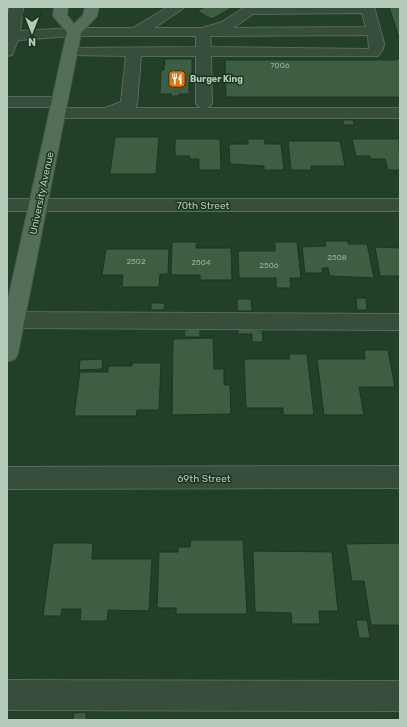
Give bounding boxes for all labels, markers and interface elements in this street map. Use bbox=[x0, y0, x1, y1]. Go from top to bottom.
north arrow bbox=[12, 12, 52, 52]
text: N bbox=[28, 35, 36, 48]
house number: 7006 bbox=[270, 61, 290, 70]
restaurant icon: Burger King bbox=[167, 69, 187, 89]
place label: Burger King bbox=[190, 74, 243, 85]
street label: University Avenue bbox=[27, 150, 57, 236]
street label: 70th Street bbox=[177, 200, 230, 212]
house number: 2508 bbox=[327, 253, 347, 262]
house number: 2502 bbox=[126, 257, 146, 266]
house number: 2504 bbox=[191, 258, 211, 267]
house number: 2506 bbox=[259, 261, 279, 270]
street label: 69th Street bbox=[177, 473, 231, 485]

